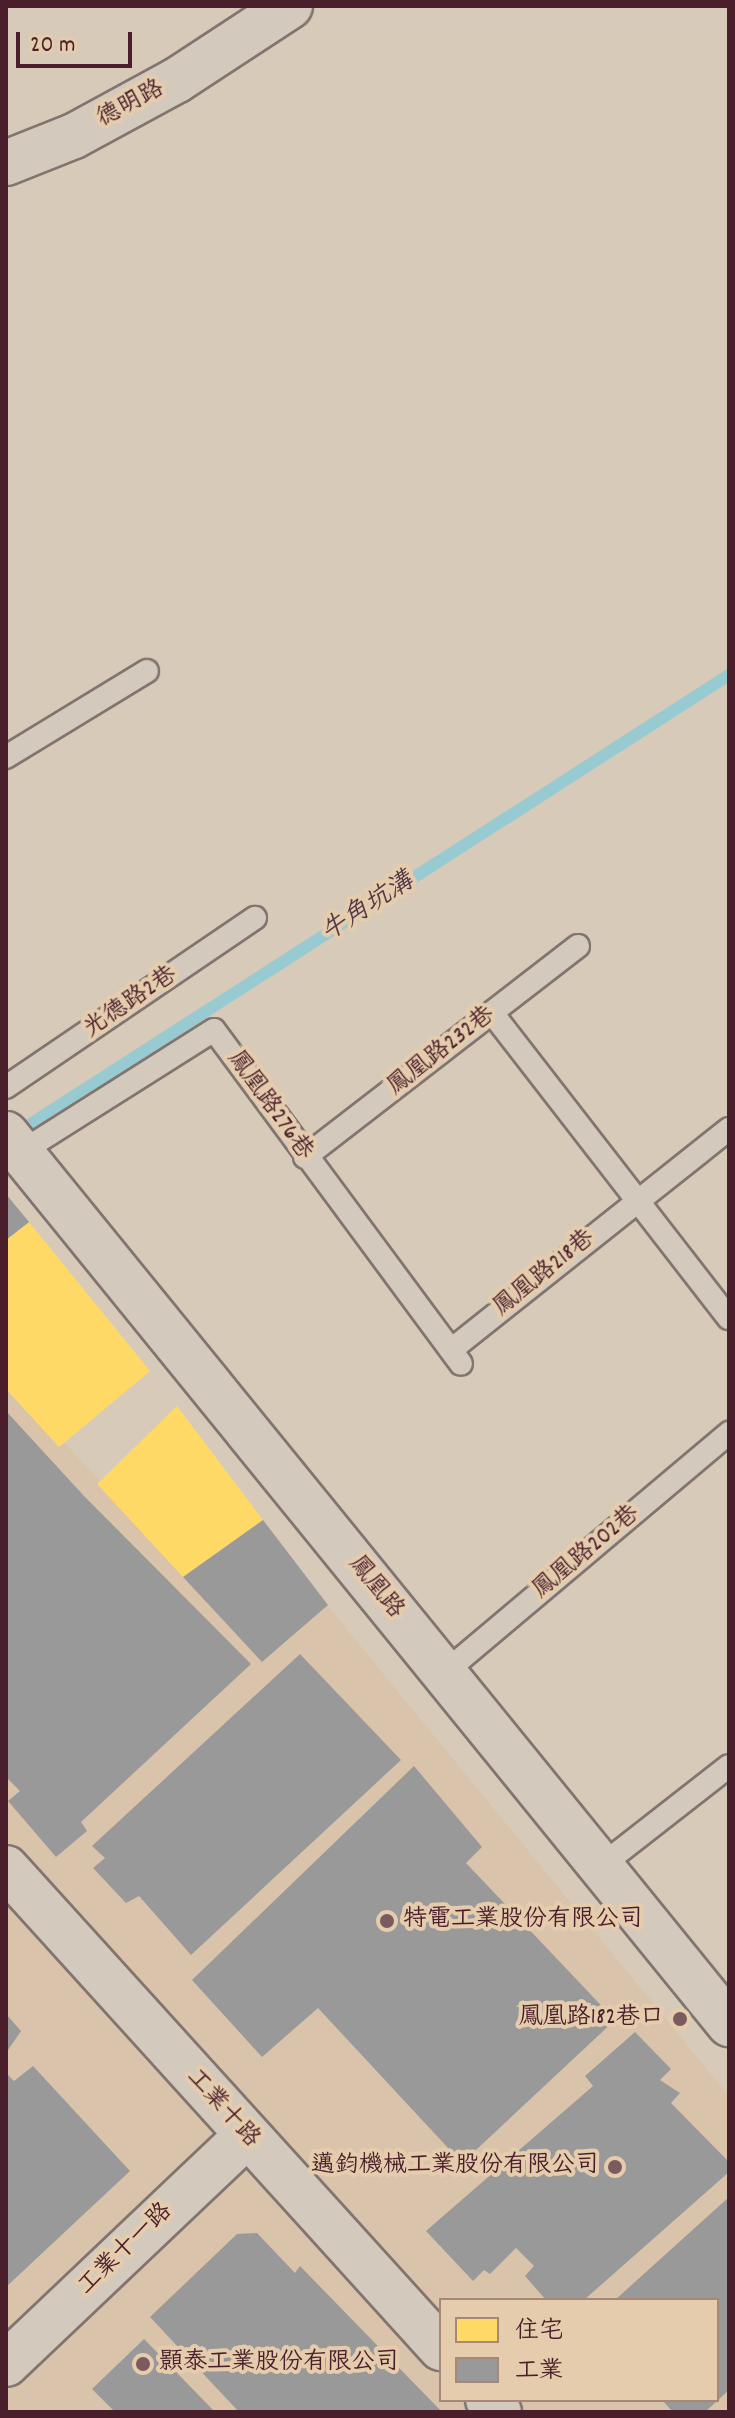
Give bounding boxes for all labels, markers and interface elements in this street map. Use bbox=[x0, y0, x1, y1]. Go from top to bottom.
scale bar bbox=[20, 16, 136, 66]
text: 20 m bbox=[30, 29, 76, 63]
street label: 德明路 bbox=[92, 75, 170, 135]
water label: 牛角坑溝 bbox=[316, 867, 420, 949]
street label: 光德路2巷 bbox=[79, 961, 183, 1045]
street label: 鳳凰路232巷 bbox=[383, 1001, 501, 1103]
street label: 鳳凰路276巷 bbox=[220, 1046, 318, 1166]
street label: 鳳凰路218巷 bbox=[489, 1225, 601, 1323]
street label: 鳳凰路202巷 bbox=[528, 1500, 646, 1606]
street label: 鳳凰路 bbox=[341, 1551, 409, 1625]
place label: 特電工業股份有限公司 bbox=[403, 1907, 643, 1935]
marker: 特電工業股份有限公司 bbox=[378, 1912, 396, 1930]
place label: 鳳凰路182巷口 bbox=[519, 2005, 664, 2033]
marker: 鳳凰路182巷口 bbox=[671, 2010, 689, 2028]
street label: 工業十路 bbox=[179, 2064, 265, 2154]
place label: 邁鈞機械工業股份有限公司 bbox=[311, 2153, 599, 2181]
marker: 邁鈞機械工業股份有限公司 bbox=[606, 2158, 624, 2176]
street label: 工業十一路 bbox=[73, 2198, 179, 2302]
legend bbox=[439, 2298, 719, 2402]
text: 住宅 bbox=[515, 2315, 563, 2349]
place label: 顥泰工業股份有限公司 bbox=[159, 2350, 399, 2378]
marker: 顥泰工業股份有限公司 bbox=[134, 2355, 152, 2373]
text: 工業 bbox=[515, 2355, 563, 2389]

